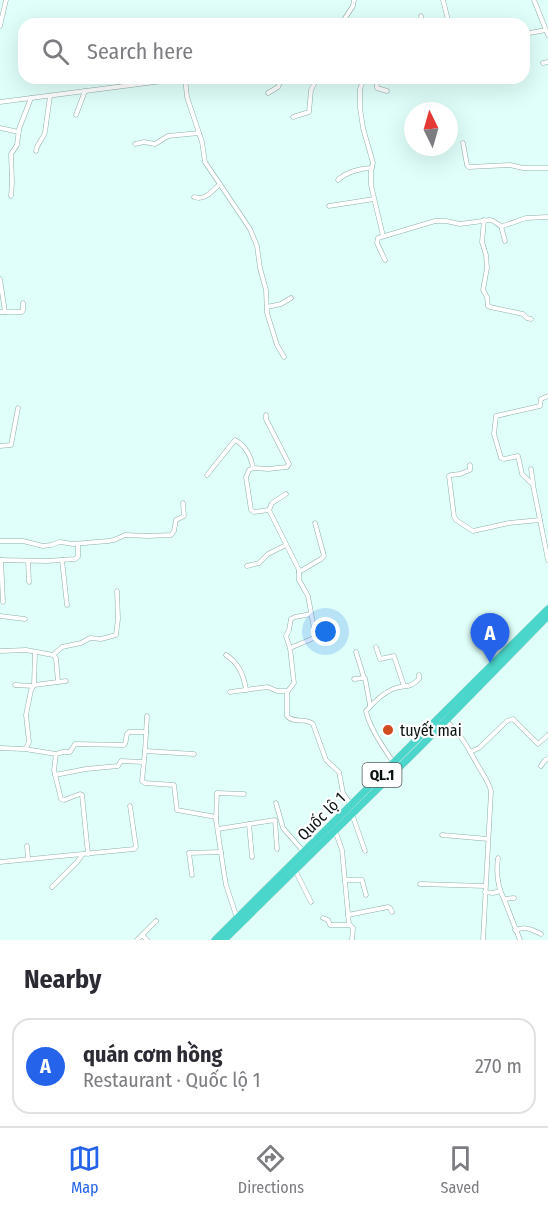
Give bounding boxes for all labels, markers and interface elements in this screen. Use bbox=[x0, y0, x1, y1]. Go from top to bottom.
search box bbox=[18, 18, 530, 84]
icon: search bbox=[39, 35, 72, 68]
text: Search here bbox=[87, 38, 193, 65]
north arrow bbox=[404, 102, 458, 156]
pin: A bbox=[470, 614, 510, 663]
your location bbox=[311, 617, 340, 646]
place label: tuyết mai bbox=[400, 720, 462, 740]
marker: tuyết mai bbox=[381, 723, 395, 737]
road number: QL.1 bbox=[362, 763, 401, 787]
street label: Quốc lộ 1 bbox=[293, 788, 349, 844]
text: Nearby bbox=[24, 964, 101, 995]
text: quán cơm hồng bbox=[83, 1041, 222, 1068]
text: A bbox=[40, 1054, 51, 1078]
text: 270 m bbox=[475, 1054, 522, 1078]
text: Restaurant · Quốc lộ 1 bbox=[83, 1068, 261, 1092]
tab: Map bbox=[68, 1142, 101, 1197]
tab: Directions bbox=[238, 1142, 304, 1197]
tab: Saved bbox=[441, 1142, 480, 1197]

